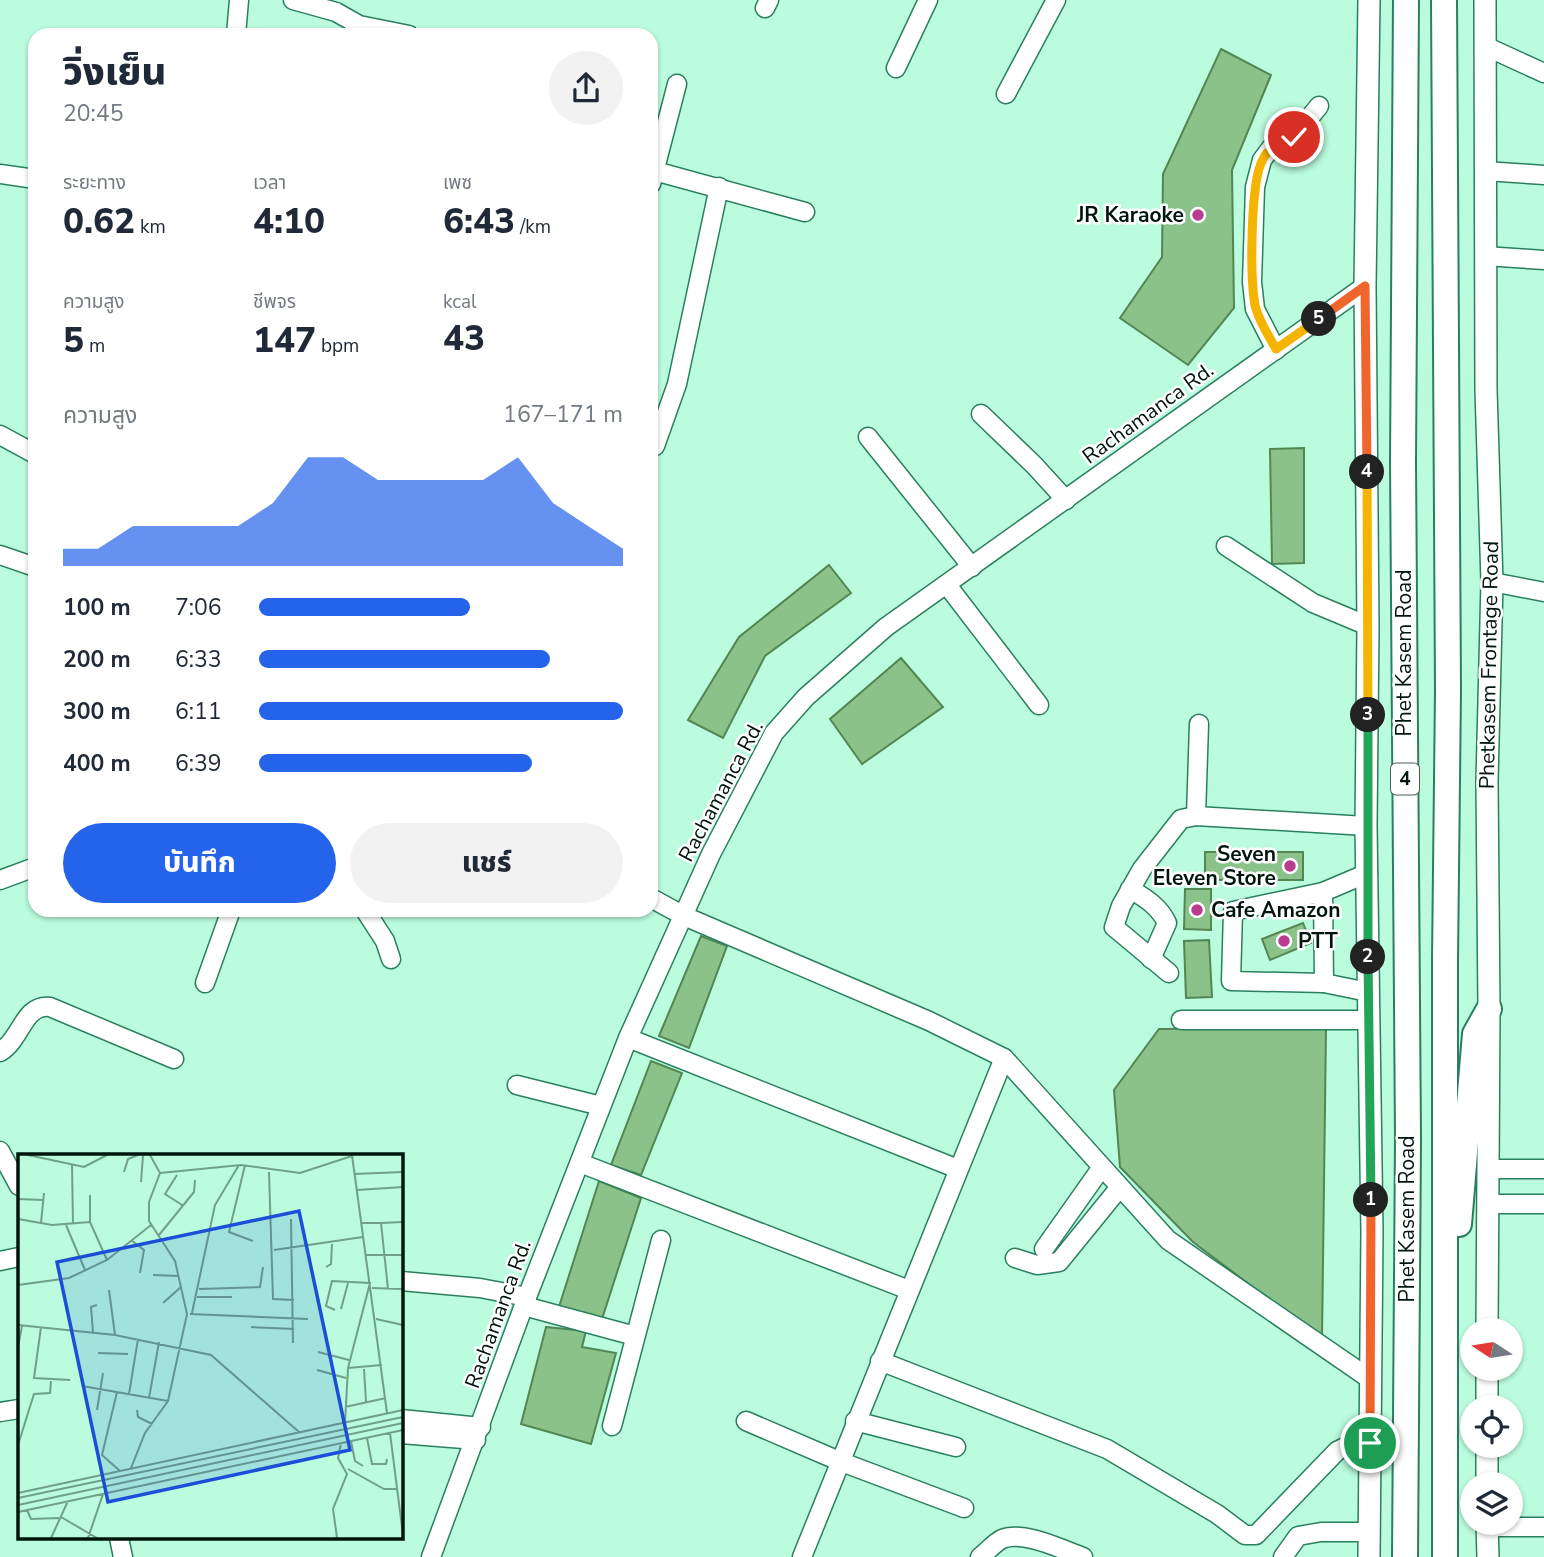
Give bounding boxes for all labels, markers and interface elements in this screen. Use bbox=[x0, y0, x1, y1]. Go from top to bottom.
text: วิ่งเย็น bbox=[63, 46, 166, 97]
button: share bbox=[549, 51, 623, 125]
text: 20:45 bbox=[63, 98, 123, 129]
pin bbox=[1264, 107, 1324, 167]
icon: check bbox=[1275, 118, 1313, 156]
text: ระยะทาง bbox=[63, 170, 126, 196]
text: เวลา bbox=[253, 170, 286, 196]
text: เพซ bbox=[443, 170, 472, 196]
text: 0.62 bbox=[63, 198, 135, 245]
text: 4:10 bbox=[253, 198, 325, 245]
text: 6:43 bbox=[443, 198, 515, 245]
place label: JR Karaoke bbox=[1076, 201, 1184, 229]
marker: JR Karaoke bbox=[1190, 207, 1206, 223]
text: km bbox=[135, 214, 166, 240]
text: /km bbox=[515, 214, 551, 240]
text: ความสูง bbox=[63, 289, 124, 315]
text: ชีพจร bbox=[253, 289, 296, 315]
text: kcal bbox=[443, 289, 477, 315]
pin: 5 bbox=[1302, 302, 1336, 336]
text: 5 bbox=[1313, 305, 1324, 331]
text: 43 bbox=[443, 315, 485, 362]
text: 5 bbox=[63, 317, 84, 364]
text: 147 bbox=[253, 317, 316, 364]
text: m bbox=[84, 333, 105, 359]
text: bpm bbox=[316, 333, 359, 359]
street label: Rachamanca Rd. bbox=[1077, 356, 1219, 470]
text: 167–171 m bbox=[503, 399, 623, 430]
text: ความสูง bbox=[63, 400, 137, 431]
pin: 4 bbox=[1350, 454, 1384, 490]
text: 4 bbox=[1361, 458, 1372, 484]
street label: Phetkasem Frontage Road bbox=[1473, 541, 1505, 789]
street label: Phet Kasem Road bbox=[1390, 570, 1418, 736]
text: 100 m bbox=[63, 592, 131, 623]
text: 7:06 bbox=[175, 592, 222, 623]
text: 200 m bbox=[63, 644, 131, 675]
text: 6:33 bbox=[175, 644, 222, 675]
text: 300 m bbox=[63, 696, 131, 727]
text: 6:11 bbox=[175, 696, 222, 727]
pin: 3 bbox=[1350, 698, 1386, 732]
text: 3 bbox=[1362, 701, 1373, 727]
street label: Rachamanca Rd. bbox=[672, 716, 770, 866]
text: 400 m bbox=[63, 748, 131, 779]
text: 6:39 bbox=[175, 748, 222, 779]
road number: 4 bbox=[1391, 764, 1419, 794]
button: บันทึก bbox=[63, 823, 336, 903]
button: แชร์ bbox=[350, 823, 623, 903]
place label: Seven Eleven Store bbox=[1153, 840, 1276, 892]
marker: Seven Eleven Store bbox=[1282, 858, 1298, 874]
place label: Cafe Amazon bbox=[1211, 896, 1340, 924]
marker: Cafe Amazon bbox=[1189, 902, 1205, 918]
place label: PTT bbox=[1298, 927, 1338, 955]
marker: PTT bbox=[1276, 933, 1292, 949]
pin: 2 bbox=[1350, 940, 1386, 974]
text: 2 bbox=[1362, 943, 1373, 969]
street label: Phet Kasem Road bbox=[1393, 1136, 1421, 1302]
inset map bbox=[18, 1154, 402, 1540]
pin: 1 bbox=[1354, 1182, 1388, 1218]
text: 1 bbox=[1365, 1186, 1376, 1212]
street label: Rachamanca Rd. bbox=[458, 1236, 538, 1392]
north arrow bbox=[1460, 1318, 1522, 1381]
map controls bbox=[1460, 1318, 1523, 1535]
button: locate bbox=[1460, 1395, 1523, 1458]
pin bbox=[1340, 1413, 1400, 1473]
icon: arrive bbox=[1351, 1424, 1389, 1462]
button: layers bbox=[1460, 1472, 1523, 1535]

